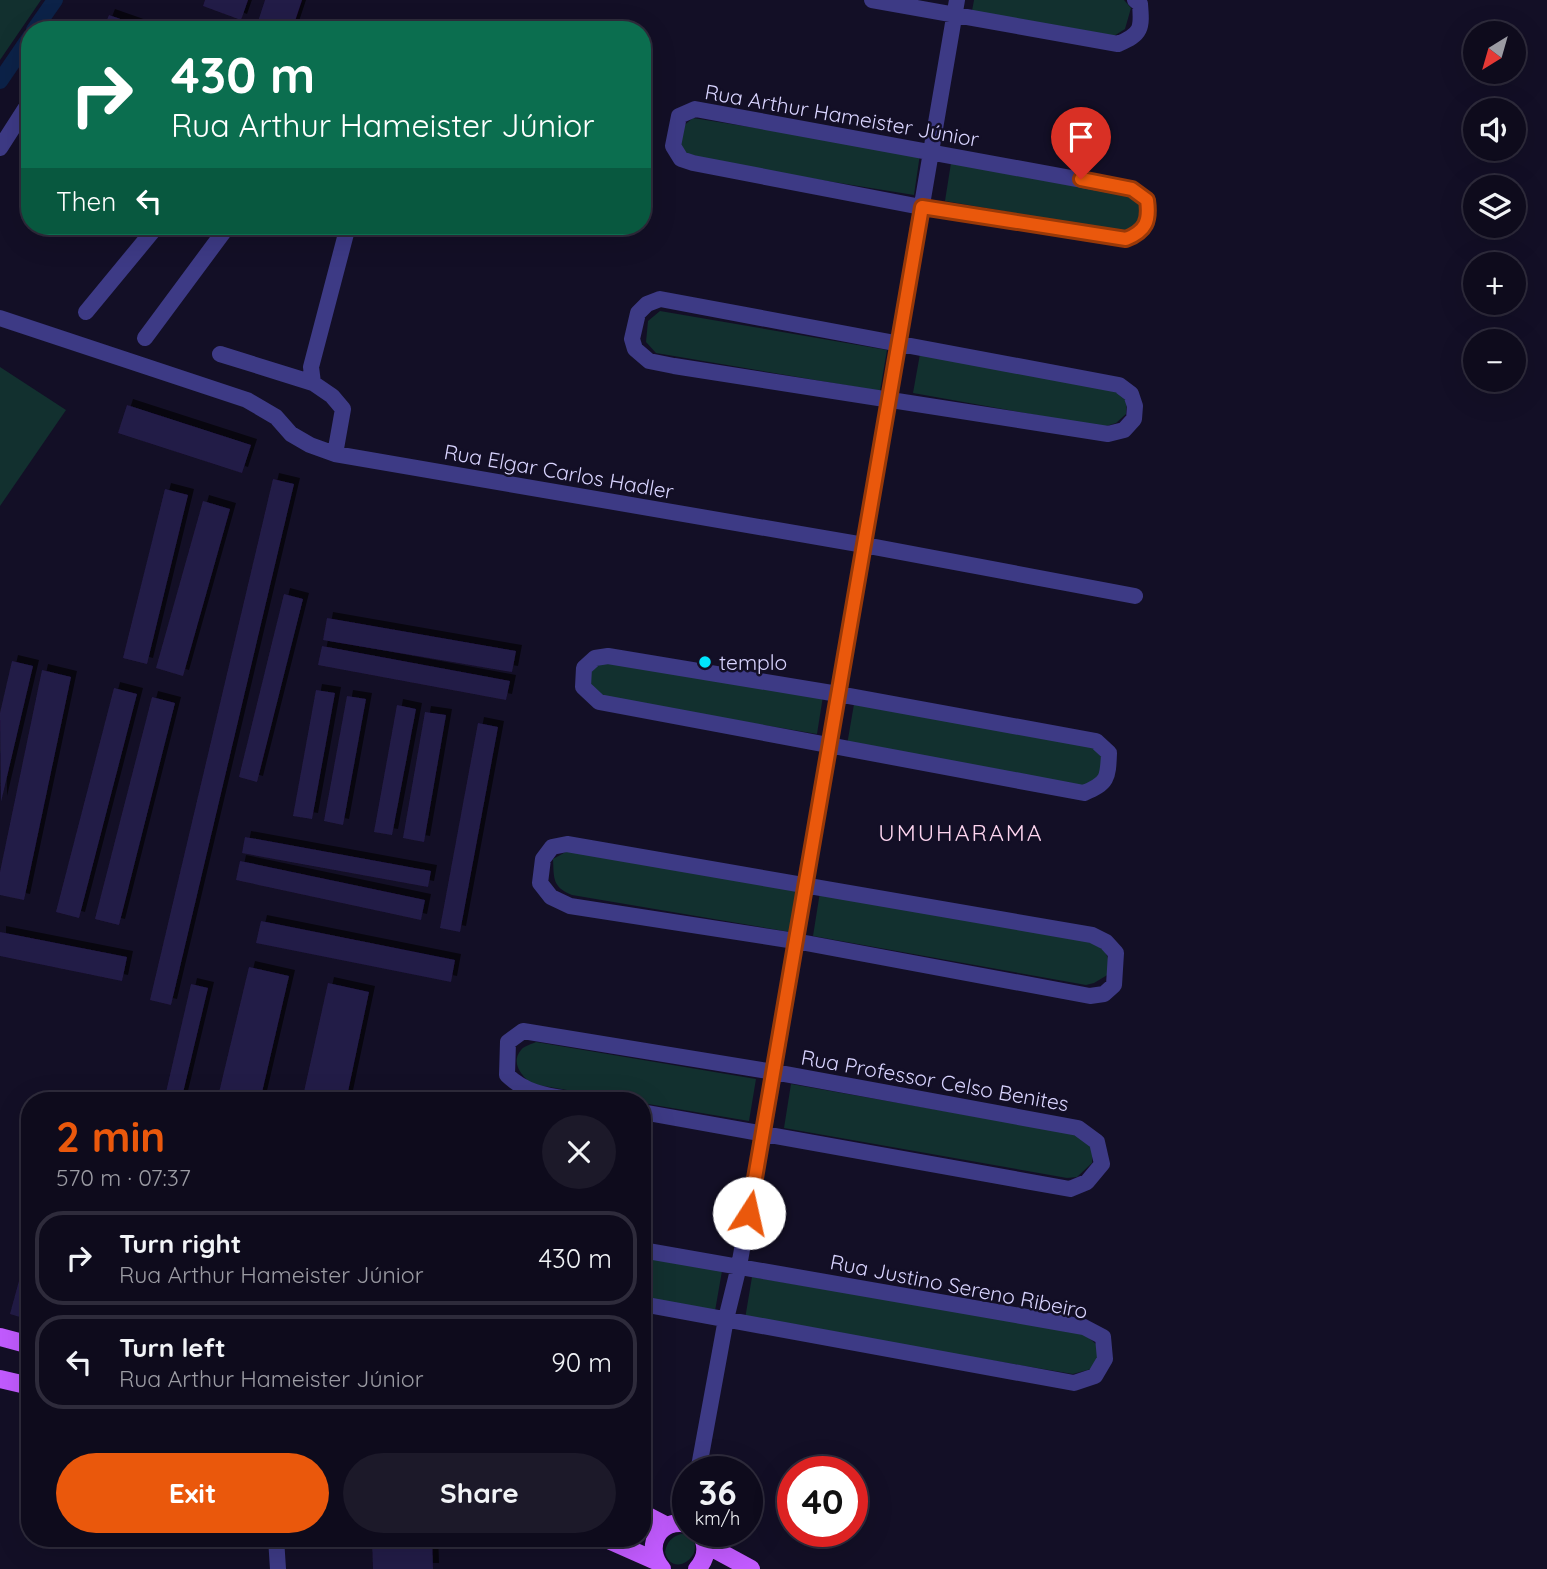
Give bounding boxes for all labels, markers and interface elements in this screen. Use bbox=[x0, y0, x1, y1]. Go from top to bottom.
north arrow bbox=[1463, 21, 1526, 84]
map controls bbox=[1463, 21, 1526, 392]
text: 430 m bbox=[171, 44, 315, 105]
icon: right bbox=[56, 49, 147, 140]
street label: Rua Arthur Hameister Júnior bbox=[703, 78, 981, 152]
button: sound bbox=[1463, 98, 1526, 161]
text: Rua Arthur Hameister Júnior bbox=[171, 105, 595, 145]
pin bbox=[1051, 107, 1111, 179]
icon: arrive bbox=[1062, 118, 1100, 156]
button: layers bbox=[1463, 175, 1526, 238]
icon: left bbox=[130, 182, 168, 220]
text: Then bbox=[56, 185, 116, 218]
button: + bbox=[1463, 252, 1526, 315]
button: − bbox=[1463, 329, 1526, 392]
street label: Rua Elgar Carlos Hadler bbox=[442, 438, 676, 504]
place label: templo bbox=[719, 649, 787, 675]
marker: templo bbox=[697, 654, 713, 670]
district label: UMUHARAMA bbox=[878, 818, 1044, 847]
street label: Rua Professor Celso Benites bbox=[799, 1044, 1071, 1116]
text: 2 min bbox=[56, 1110, 165, 1163]
button: close bbox=[542, 1115, 616, 1189]
text: 570 m · 07:37 bbox=[56, 1163, 191, 1192]
position arrow bbox=[712, 1176, 786, 1250]
text: Turn right bbox=[119, 1227, 241, 1260]
icon: right bbox=[60, 1239, 98, 1277]
text: 430 m bbox=[538, 1242, 612, 1275]
street label: Rua Justino Sereno Ribeiro bbox=[828, 1248, 1090, 1324]
text: Rua Arthur Hameister Júnior bbox=[119, 1260, 424, 1289]
text: Turn left bbox=[119, 1331, 226, 1364]
icon: left bbox=[60, 1343, 98, 1381]
text: 90 m bbox=[551, 1346, 612, 1379]
text: Rua Arthur Hameister Júnior bbox=[119, 1364, 424, 1393]
button: Exit bbox=[56, 1453, 329, 1533]
button: Share bbox=[343, 1453, 616, 1533]
speed limit sign: 40 bbox=[777, 1456, 868, 1547]
text: 36 bbox=[698, 1470, 737, 1514]
text: km/h bbox=[695, 1507, 740, 1530]

